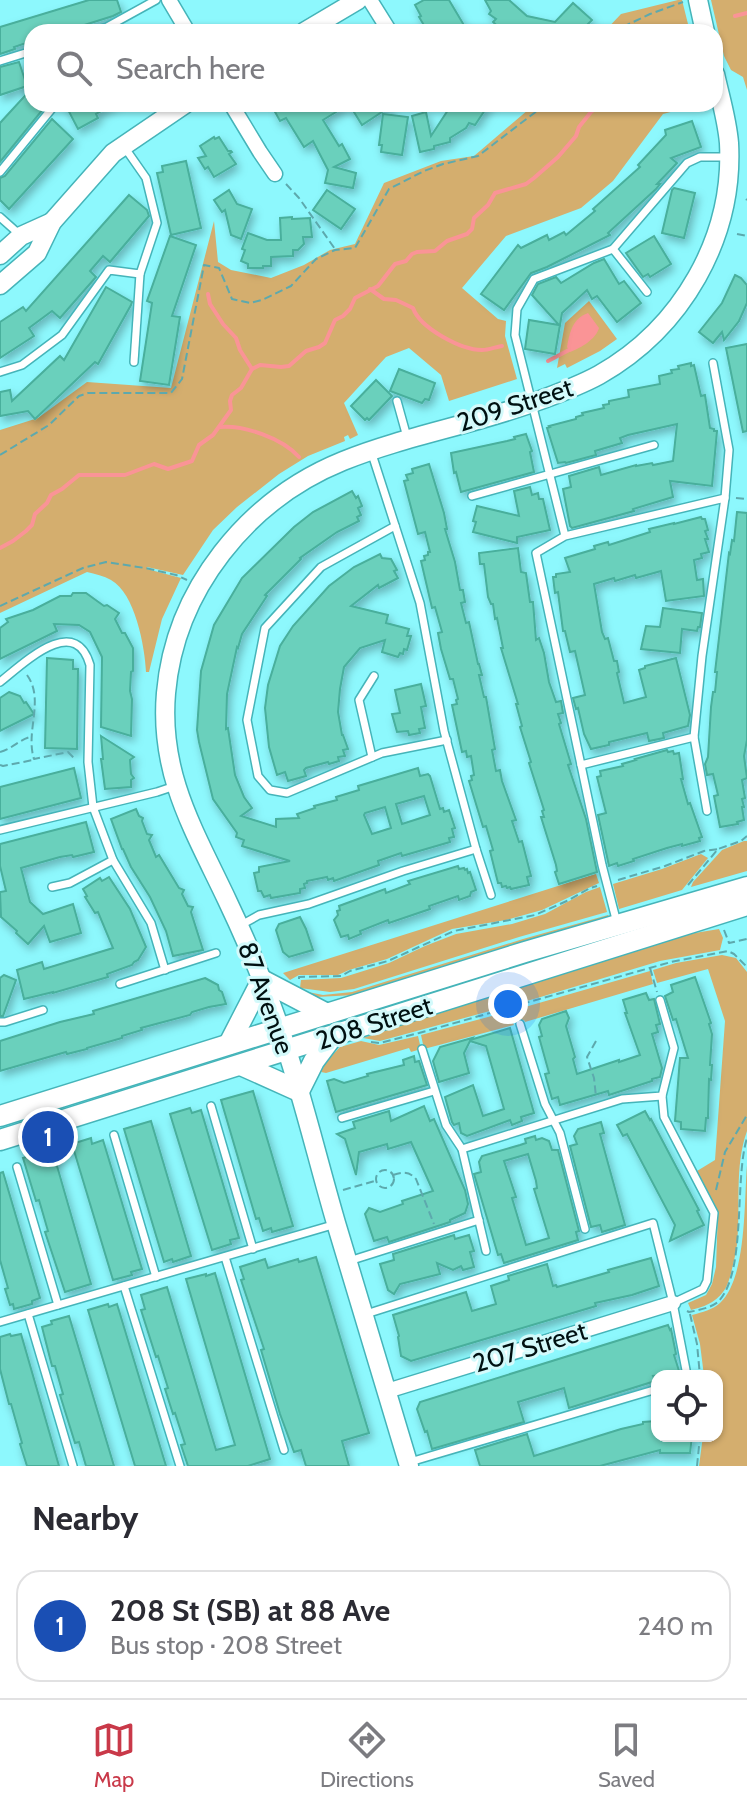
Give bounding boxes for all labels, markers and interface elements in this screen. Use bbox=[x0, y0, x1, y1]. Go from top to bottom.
search box bbox=[24, 24, 723, 112]
icon: search bbox=[52, 46, 96, 90]
text: Search here bbox=[116, 50, 265, 87]
street label: 209 Street bbox=[453, 371, 577, 439]
street label: 87 Avenue bbox=[231, 937, 301, 1059]
your location bbox=[488, 984, 528, 1024]
street label: 208 Street bbox=[312, 989, 436, 1057]
pin: 1 bbox=[22, 1107, 74, 1167]
street label: 207 Street bbox=[469, 1314, 591, 1379]
map controls bbox=[651, 1370, 723, 1442]
button: locate bbox=[651, 1370, 723, 1442]
text: Nearby bbox=[32, 1497, 139, 1539]
text: 208 St (SB) at 88 Ave bbox=[110, 1592, 390, 1629]
text: 1 bbox=[55, 1610, 65, 1642]
text: 240 m bbox=[638, 1610, 713, 1642]
text: Bus stop · 208 Street bbox=[110, 1629, 342, 1661]
tab: Map bbox=[92, 1718, 136, 1793]
tab: Directions bbox=[320, 1718, 414, 1793]
tab: Saved bbox=[598, 1718, 655, 1793]

